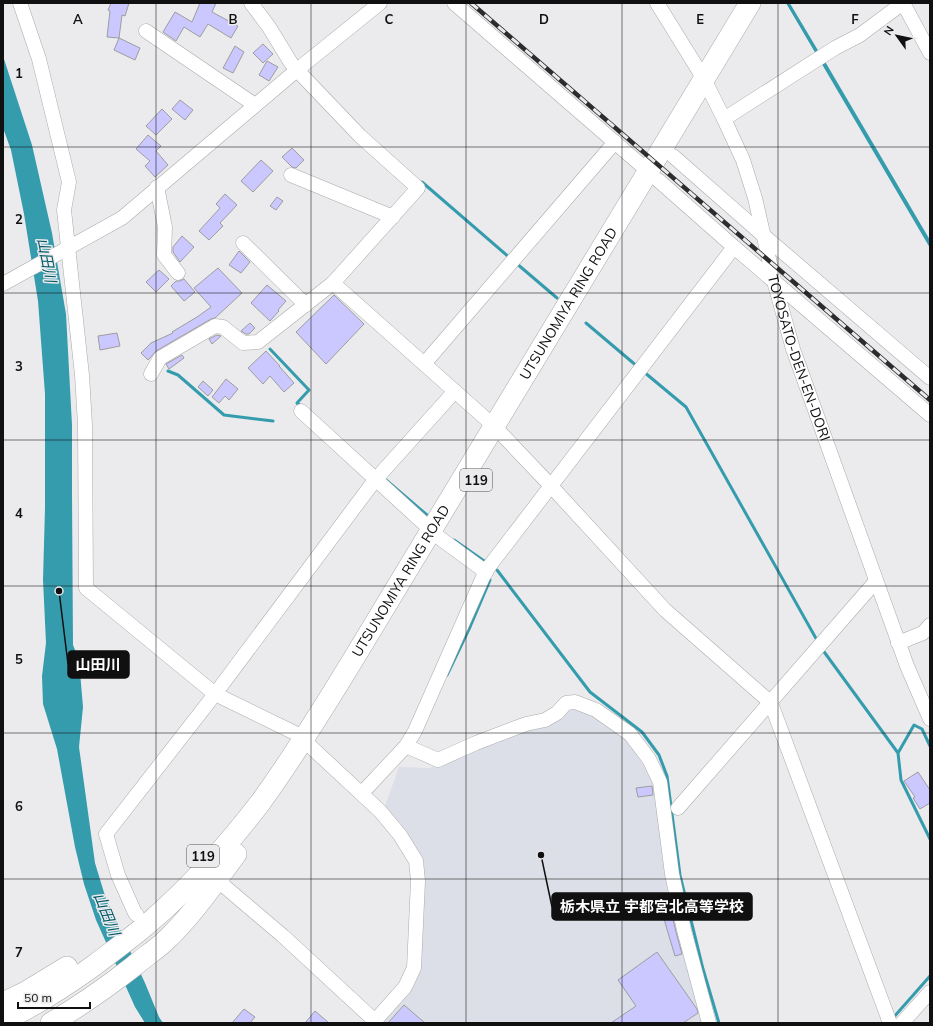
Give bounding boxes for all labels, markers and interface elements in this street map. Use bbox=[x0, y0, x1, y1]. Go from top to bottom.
text: A bbox=[73, 11, 83, 27]
text: B bbox=[229, 11, 238, 27]
text: C bbox=[385, 11, 394, 27]
text: D bbox=[539, 11, 549, 27]
text: E bbox=[696, 11, 704, 27]
text: F bbox=[851, 11, 859, 27]
north arrow bbox=[877, 16, 917, 56]
text: N bbox=[880, 23, 897, 38]
text: 1 bbox=[15, 65, 23, 81]
text: 2 bbox=[15, 211, 23, 227]
street label: UTSUNOMIYA RING ROAD bbox=[515, 224, 621, 383]
water label: 山田川 bbox=[33, 236, 61, 286]
street label: TOYOSATO-DEN-EN-DORI bbox=[764, 273, 834, 443]
text: 3 bbox=[15, 358, 23, 374]
road number: 119 bbox=[460, 469, 492, 491]
street label: UTSUNOMIYA RING ROAD bbox=[348, 501, 454, 660]
text: 4 bbox=[15, 505, 23, 521]
text: 5 bbox=[15, 651, 23, 667]
callout: 山田川 bbox=[68, 651, 129, 678]
text: 山田川 bbox=[75, 655, 121, 674]
text: 6 bbox=[15, 798, 23, 814]
road number: 119 bbox=[187, 845, 219, 867]
water label: 山田川 bbox=[90, 890, 125, 940]
callout: 栃木県立 宇都宮北高等学校 bbox=[552, 893, 752, 920]
text: 栃木県立 宇都宮北高等学校 bbox=[560, 897, 744, 916]
text: 7 bbox=[15, 944, 23, 960]
scale bar bbox=[18, 984, 90, 1010]
text: 50 m bbox=[24, 990, 52, 1005]

